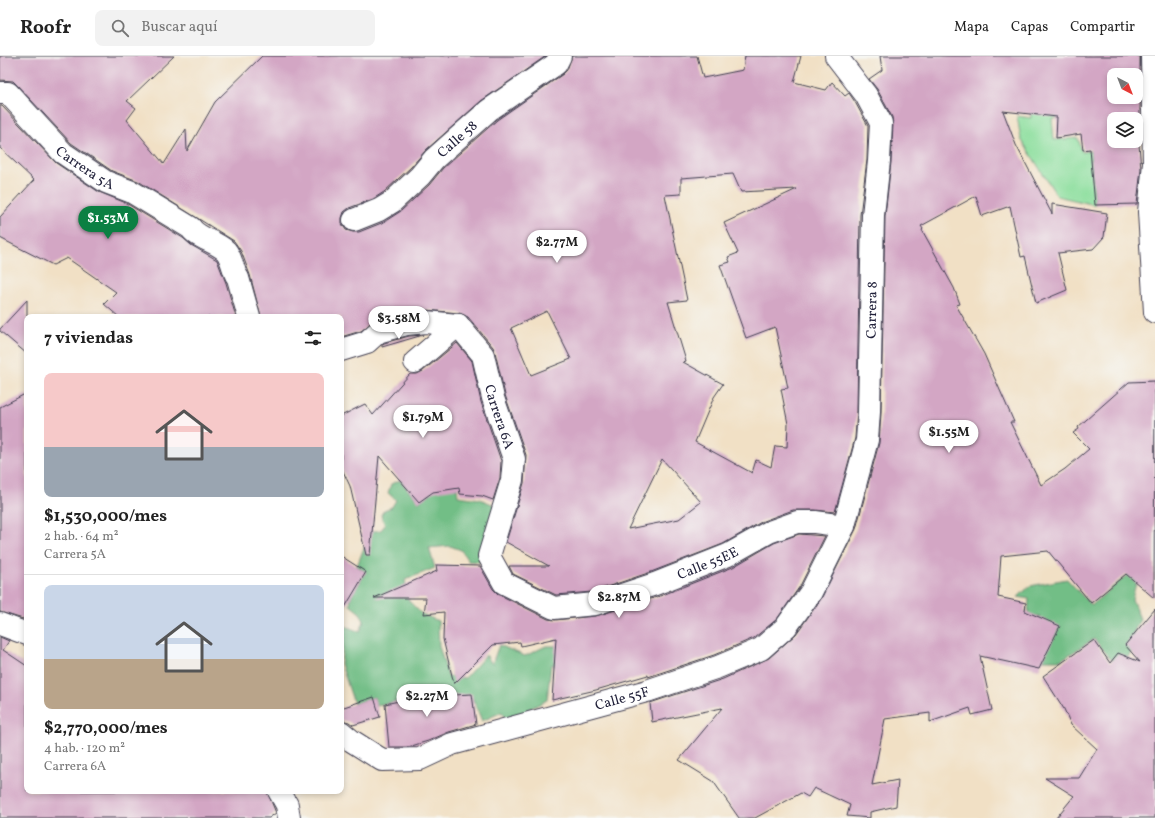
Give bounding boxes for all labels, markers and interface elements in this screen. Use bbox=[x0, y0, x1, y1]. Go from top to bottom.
search box bbox=[95, 10, 375, 46]
text: Roofr bbox=[20, 15, 71, 41]
icon: search bbox=[109, 17, 131, 39]
text: Buscar aquí bbox=[141, 17, 218, 38]
text: Mapa bbox=[954, 18, 989, 37]
text: Capas bbox=[1011, 18, 1048, 37]
text: Compartir bbox=[1070, 18, 1135, 37]
north arrow bbox=[1107, 68, 1143, 104]
map controls bbox=[1107, 68, 1143, 148]
button: layers bbox=[1107, 112, 1143, 148]
street label: Calle 58 bbox=[434, 117, 482, 163]
street label: Carrera 5A bbox=[50, 143, 117, 195]
pin: $1.53M bbox=[75, 206, 141, 240]
text: $1.53M bbox=[87, 210, 129, 228]
pin: $2.77M bbox=[524, 230, 590, 264]
text: $2.77M bbox=[536, 234, 578, 252]
street label: Carrera 8 bbox=[862, 281, 883, 339]
pin: $3.58M bbox=[366, 306, 432, 340]
text: $3.58M bbox=[377, 310, 421, 328]
text: 7 viviendas bbox=[44, 327, 133, 350]
icon: filters bbox=[302, 327, 324, 349]
street label: Carrera 6A bbox=[479, 383, 518, 452]
icon: home bbox=[148, 399, 220, 471]
pin: $1.79M bbox=[390, 405, 456, 439]
text: $1.79M bbox=[402, 409, 444, 427]
pin: $1.55M bbox=[916, 420, 982, 454]
text: $1.55M bbox=[928, 424, 970, 442]
text: $1,530,000/mes bbox=[44, 505, 167, 528]
text: 2 hab. · 64 m² bbox=[44, 528, 118, 546]
street label: Calle 55EE bbox=[675, 543, 742, 585]
text: Carrera 5A bbox=[44, 546, 106, 564]
pin: $2.87M bbox=[586, 585, 652, 619]
text: $2.87M bbox=[597, 589, 641, 607]
icon: home bbox=[148, 611, 220, 683]
street label: Calle 55F bbox=[593, 683, 651, 716]
pin: $2.27M bbox=[394, 684, 460, 718]
text: $2.27M bbox=[405, 688, 449, 706]
text: $2,770,000/mes bbox=[44, 717, 168, 740]
text: 4 hab. · 120 m² bbox=[44, 740, 125, 758]
text: Carrera 6A bbox=[44, 758, 106, 776]

